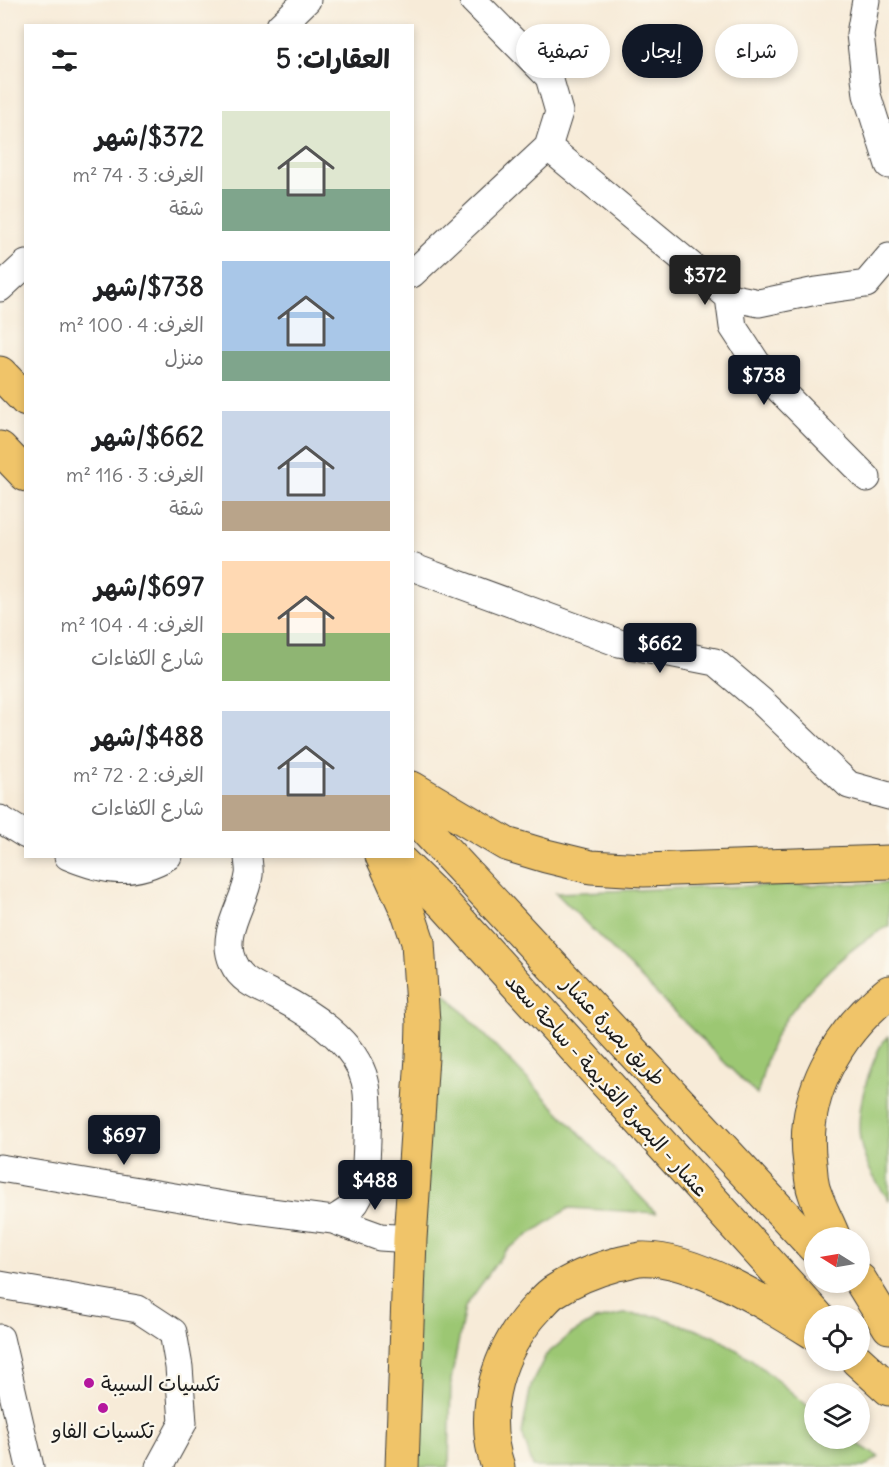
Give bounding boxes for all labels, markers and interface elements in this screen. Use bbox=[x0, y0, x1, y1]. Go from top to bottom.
chip: تصفية bbox=[516, 24, 610, 78]
chip: إيجار bbox=[622, 24, 703, 78]
chip: شراء bbox=[715, 24, 798, 78]
text: العقارات: 5 bbox=[276, 42, 390, 75]
icon: filters bbox=[48, 44, 81, 77]
text: $372/شهر bbox=[95, 120, 204, 153]
icon: home bbox=[270, 135, 342, 207]
text: الغرف: 3 · 74 m² bbox=[73, 162, 204, 187]
text: شقة bbox=[169, 195, 204, 220]
pin: $372 bbox=[669, 255, 741, 306]
text: $372 bbox=[683, 262, 727, 287]
text: $738/شهر bbox=[94, 270, 204, 303]
icon: home bbox=[270, 285, 342, 357]
text: الغرف: 4 · 100 m² bbox=[59, 312, 204, 337]
text: منزل bbox=[165, 345, 204, 370]
pin: $738 bbox=[728, 355, 800, 406]
text: $738 bbox=[742, 362, 786, 387]
text: $662/شهر bbox=[93, 420, 204, 453]
icon: home bbox=[270, 435, 342, 507]
text: الغرف: 3 · 116 m² bbox=[66, 462, 204, 487]
text: شقة bbox=[169, 495, 204, 520]
text: $697/شهر bbox=[94, 570, 204, 603]
icon: home bbox=[270, 585, 342, 657]
text: الغرف: 4 · 104 m² bbox=[61, 612, 204, 637]
pin: $662 bbox=[624, 623, 696, 674]
text: $662 bbox=[637, 630, 683, 655]
text: شارع الكفاءات bbox=[91, 645, 204, 670]
text: $488/شهر bbox=[92, 720, 204, 753]
icon: home bbox=[270, 735, 342, 807]
text: الغرف: 2 · 72 m² bbox=[73, 762, 204, 787]
text: شارع الكفاءات bbox=[91, 795, 204, 820]
street label: عشار - البصرة القديمة - ساحة سعد bbox=[499, 967, 715, 1203]
street label: طريق بصرة عشار bbox=[555, 969, 672, 1092]
pin: $697 bbox=[88, 1115, 160, 1166]
text: $697 bbox=[102, 1122, 146, 1147]
pin: $488 bbox=[339, 1160, 411, 1211]
text: $488 bbox=[352, 1167, 398, 1192]
north arrow bbox=[804, 1227, 870, 1293]
map controls bbox=[804, 1227, 870, 1449]
button: locate bbox=[804, 1305, 870, 1371]
place label: تكسيات السيبة bbox=[101, 1370, 221, 1397]
marker: تكسيات السيبة bbox=[82, 1376, 96, 1390]
button: layers bbox=[804, 1383, 870, 1449]
marker: تكسيات الفاو bbox=[96, 1401, 110, 1415]
place label: تكسيات الفاو bbox=[51, 1417, 155, 1444]

